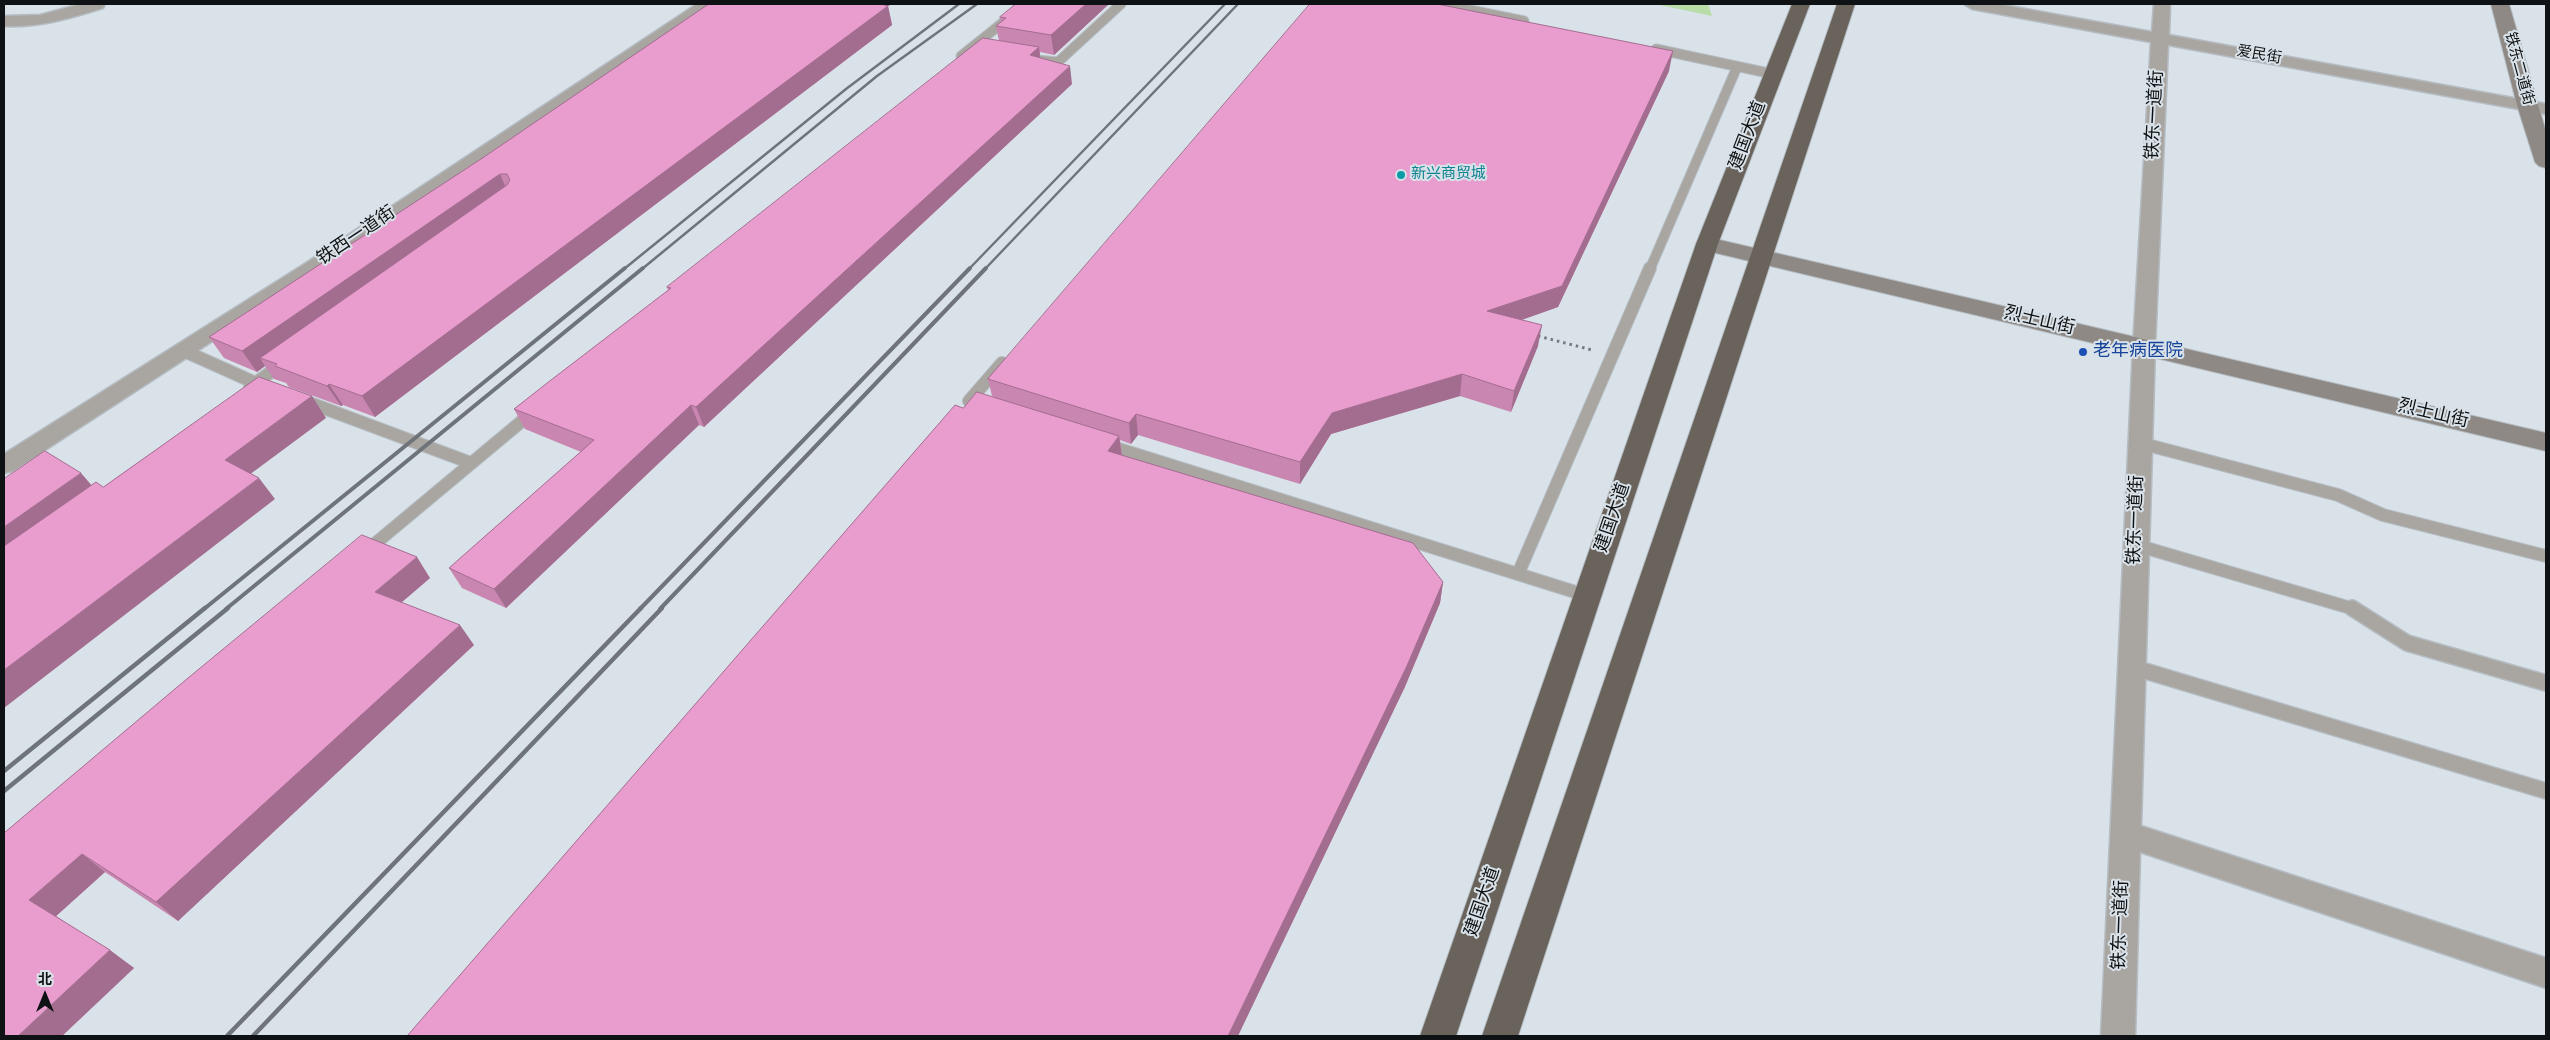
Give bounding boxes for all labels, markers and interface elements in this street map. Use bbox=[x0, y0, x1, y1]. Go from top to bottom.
street label: 铁东二道街 bbox=[2500, 30, 2536, 108]
street label: 爱民街 bbox=[2235, 43, 2283, 69]
street label: 铁东一道街 bbox=[2143, 69, 2169, 161]
street label: 建国大道 bbox=[1726, 99, 1772, 173]
place label: 新兴商贸城 bbox=[1411, 166, 1486, 184]
marker: 新兴商贸城 bbox=[1395, 169, 1407, 181]
street label: 铁西一道街 bbox=[314, 203, 400, 271]
street label: 烈士山街 bbox=[2001, 303, 2077, 341]
place label: 老年病医院 bbox=[2093, 341, 2183, 363]
marker: 老年病医院 bbox=[2077, 346, 2089, 358]
street label: 烈士山街 bbox=[2395, 396, 2471, 434]
street label: 铁东一道街 bbox=[2125, 475, 2149, 565]
street label: 建国大道 bbox=[1592, 480, 1636, 556]
street label: 建国大道 bbox=[1462, 864, 1506, 940]
street label: 铁东一道街 bbox=[2110, 880, 2134, 970]
text: 北 bbox=[38, 969, 52, 990]
north arrow bbox=[20, 970, 70, 1020]

